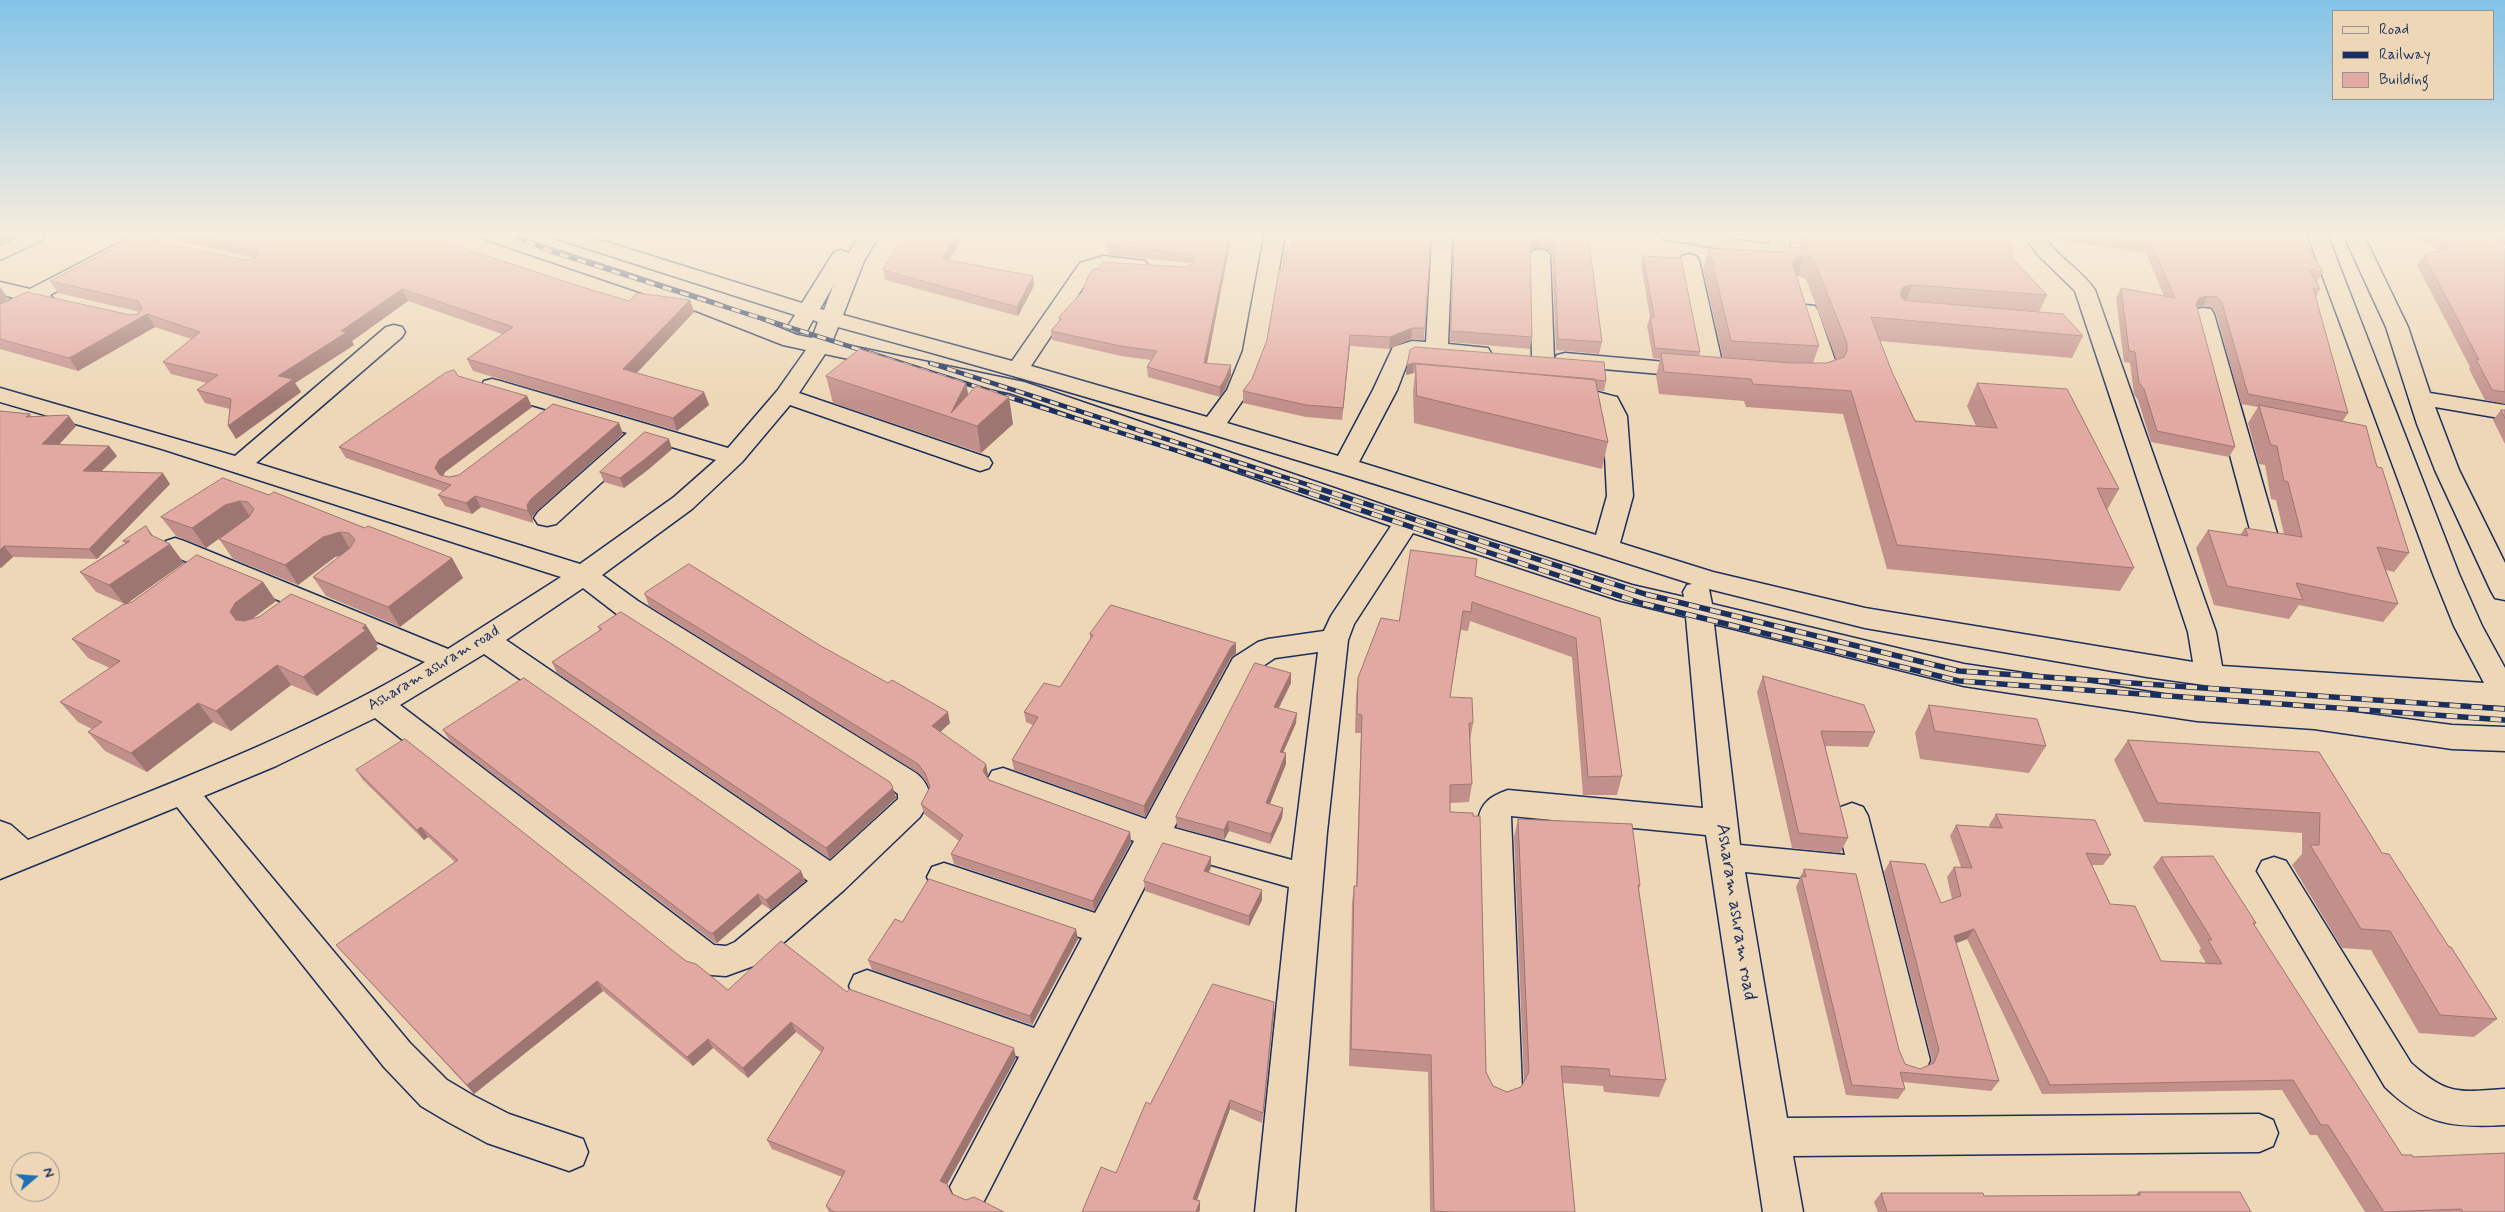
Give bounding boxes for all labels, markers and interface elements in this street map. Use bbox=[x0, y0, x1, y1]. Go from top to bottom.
legend bbox=[2332, 10, 2495, 100]
text: Road bbox=[2379, 20, 2409, 40]
text: Railway bbox=[2379, 45, 2431, 65]
text: Building bbox=[2379, 70, 2429, 90]
street label: Asharam ashram road bbox=[365, 622, 503, 716]
street label: Asharam ashram road bbox=[1710, 822, 1760, 1002]
north arrow bbox=[10, 1152, 60, 1202]
text: N bbox=[38, 1165, 58, 1180]

